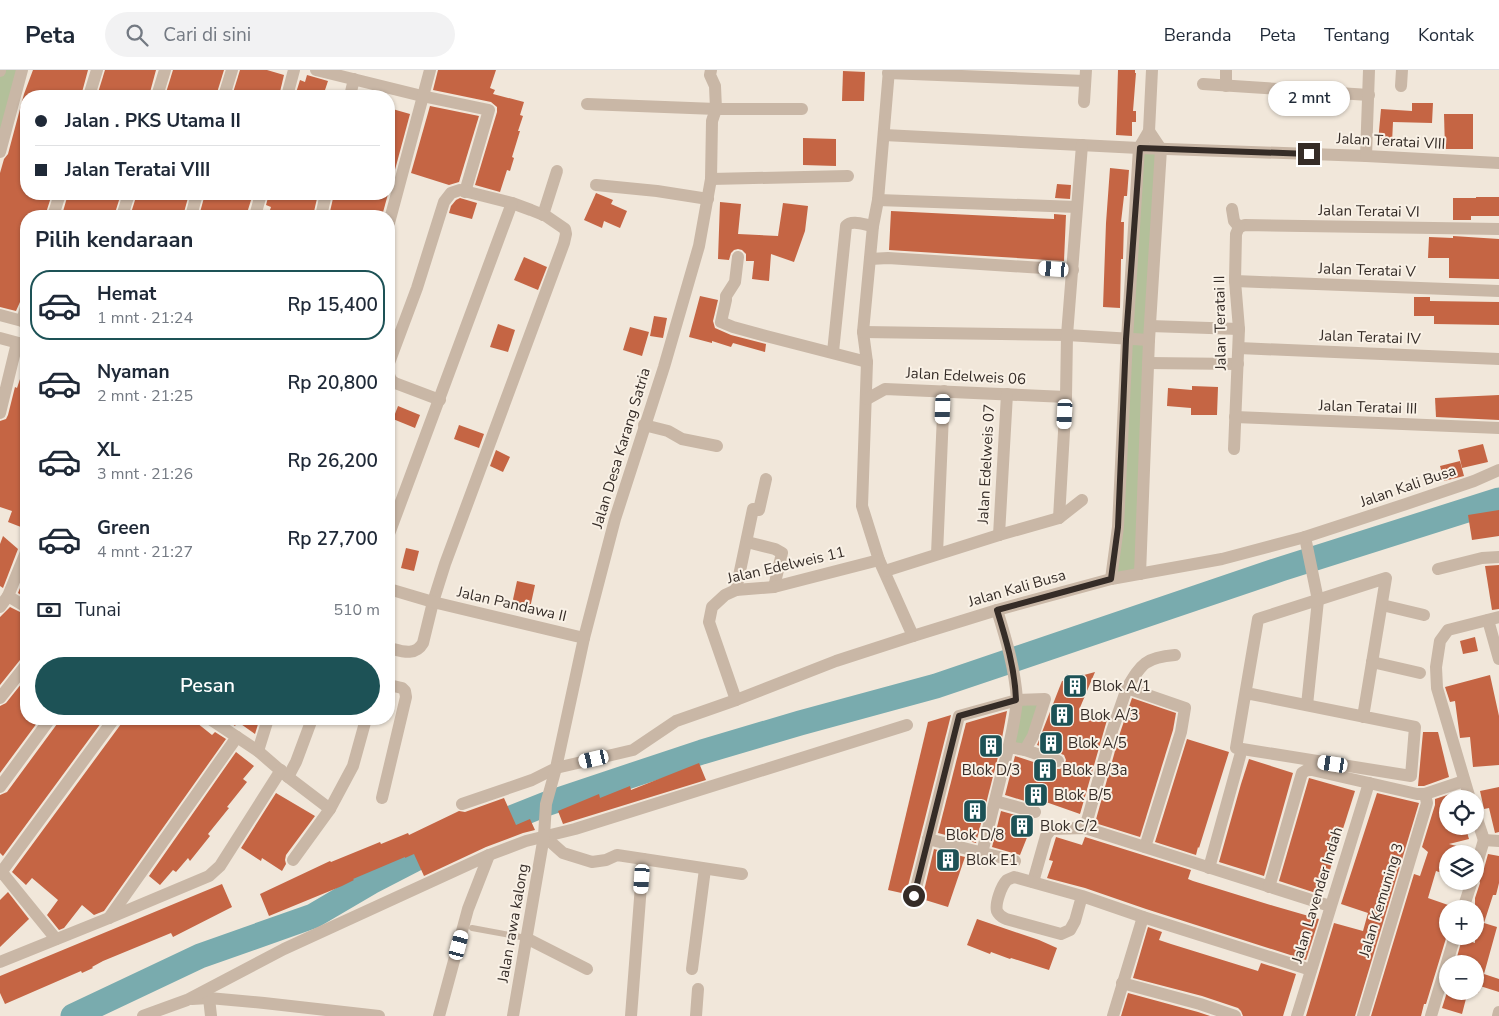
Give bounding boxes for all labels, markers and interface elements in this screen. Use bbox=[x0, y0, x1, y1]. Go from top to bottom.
search box bbox=[105, 12, 455, 57]
text: Peta bbox=[25, 19, 75, 51]
icon: search bbox=[123, 21, 151, 49]
text: Cari di sini bbox=[163, 22, 251, 48]
text: Beranda bbox=[1164, 23, 1232, 47]
text: Peta bbox=[1260, 23, 1296, 47]
text: Tentang bbox=[1324, 23, 1390, 47]
text: Kontak bbox=[1418, 23, 1474, 47]
callout: 2 mnt bbox=[1268, 82, 1350, 116]
text: 2 mnt bbox=[1288, 87, 1330, 109]
text: Jalan . PKS Utama II bbox=[65, 108, 241, 134]
street label: Jalan Teratai VIII bbox=[1335, 128, 1446, 154]
route end bbox=[1298, 143, 1320, 165]
text: Jalan Teratai VIII bbox=[65, 157, 210, 183]
street label: Jalan Teratai VI bbox=[1317, 200, 1420, 222]
text: Pilih kendaraan bbox=[35, 225, 193, 255]
street label: Jalan Teratai V bbox=[1317, 258, 1417, 282]
car bbox=[1038, 260, 1069, 278]
street label: Jalan Teratai II bbox=[1209, 275, 1231, 372]
text: Hemat bbox=[97, 281, 156, 307]
icon: car bbox=[37, 283, 82, 328]
text: Rp 15,400 bbox=[287, 292, 378, 318]
text: 1 mnt · 21:24 bbox=[97, 307, 193, 329]
street label: Jalan Teratai IV bbox=[1318, 325, 1422, 349]
text: Nyaman bbox=[97, 359, 170, 385]
icon: car bbox=[37, 361, 82, 406]
street label: Jalan Edelweis 06 bbox=[904, 363, 1027, 389]
street label: Jalan Desa Karang Satria bbox=[587, 365, 655, 532]
text: Rp 20,800 bbox=[287, 370, 378, 396]
text: 2 mnt · 21:25 bbox=[97, 385, 193, 407]
car bbox=[934, 394, 951, 424]
street label: Jalan Teratai III bbox=[1317, 395, 1418, 419]
car bbox=[1056, 399, 1073, 429]
street label: Jalan Edelweis 07 bbox=[973, 403, 999, 526]
text: XL bbox=[97, 437, 120, 463]
icon: car bbox=[37, 439, 82, 484]
text: Rp 26,200 bbox=[287, 448, 378, 474]
street label: Jalan Kali Busa bbox=[1356, 460, 1459, 512]
text: 3 mnt · 21:26 bbox=[97, 463, 193, 485]
text: Green bbox=[97, 515, 150, 541]
icon: car bbox=[37, 517, 82, 562]
text: Rp 27,700 bbox=[287, 526, 378, 552]
text: 4 mnt · 21:27 bbox=[97, 541, 193, 563]
street label: Jalan Edelweis 11 bbox=[724, 542, 847, 588]
street label: Jalan Kali Busa bbox=[965, 565, 1068, 612]
street label: Jalan Pandawa II bbox=[454, 581, 569, 626]
icon: cash bbox=[35, 596, 63, 624]
text: Tunai bbox=[75, 597, 121, 623]
text: 510 m bbox=[333, 599, 380, 621]
button: Pesan bbox=[35, 657, 380, 715]
building icon: Blok A/1 bbox=[1062, 673, 1088, 699]
place label: Blok A/1 bbox=[1092, 676, 1151, 696]
building icon: Blok A/3 bbox=[1049, 702, 1075, 728]
place label: Blok A/3 bbox=[1080, 705, 1139, 725]
building icon: Blok A/5 bbox=[1038, 730, 1064, 756]
building icon: Blok D/3 bbox=[978, 733, 1004, 759]
place label: Blok A/5 bbox=[1068, 733, 1127, 753]
car bbox=[577, 748, 610, 770]
car bbox=[1317, 754, 1348, 774]
building icon: Blok B/3a bbox=[1032, 757, 1058, 783]
place label: Blok D/3 bbox=[962, 760, 1020, 780]
place label: Blok B/3a bbox=[1062, 760, 1128, 780]
building icon: Blok B/5 bbox=[1023, 782, 1049, 808]
place label: Blok B/5 bbox=[1054, 785, 1112, 805]
map controls bbox=[1439, 790, 1484, 1000]
button: locate bbox=[1439, 790, 1484, 835]
building icon: Blok D/8 bbox=[962, 798, 988, 824]
building icon: Blok C/2 bbox=[1009, 813, 1035, 839]
place label: Blok C/2 bbox=[1040, 816, 1098, 836]
place label: Blok D/8 bbox=[946, 825, 1004, 845]
street label: Jalan Lavender Indah bbox=[1286, 825, 1347, 966]
street label: Jalan Kemuning 3 bbox=[1354, 841, 1408, 960]
button: layers bbox=[1439, 845, 1484, 890]
building icon: Blok E1 bbox=[935, 847, 961, 873]
place label: Blok E1 bbox=[966, 850, 1018, 870]
street label: Jalan rawa kalong bbox=[493, 862, 533, 985]
car bbox=[633, 864, 650, 894]
route start bbox=[903, 885, 925, 907]
button: + bbox=[1439, 900, 1484, 945]
car bbox=[447, 929, 470, 961]
button: − bbox=[1439, 955, 1484, 1000]

